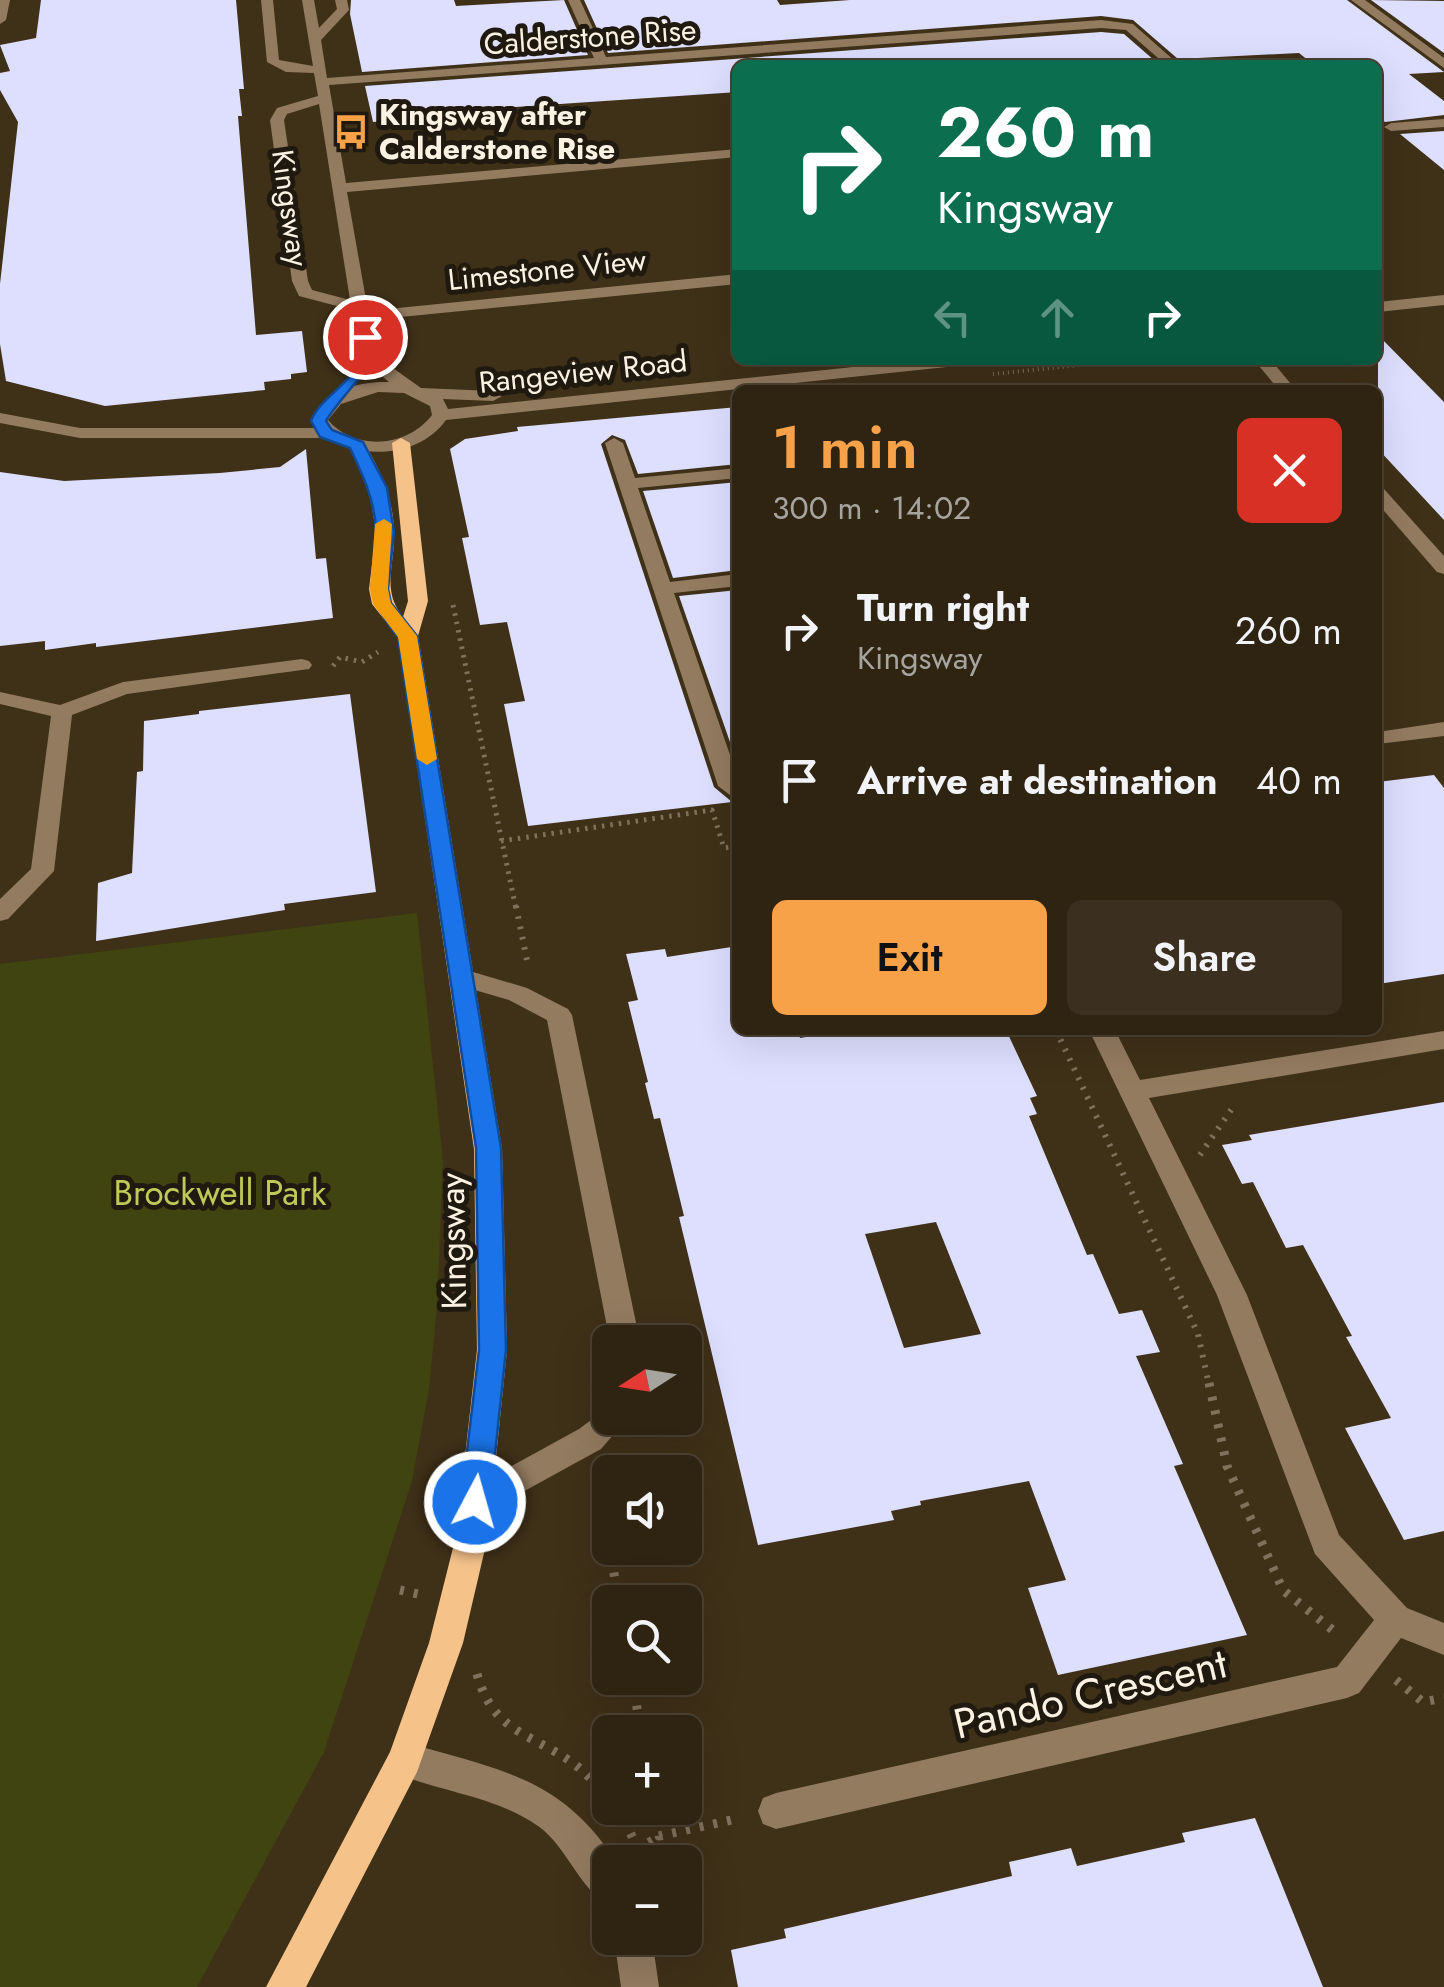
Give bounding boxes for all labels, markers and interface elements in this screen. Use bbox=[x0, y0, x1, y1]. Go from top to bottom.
street label: Calderstone Rise bbox=[482, 8, 698, 65]
text: 260 m bbox=[937, 82, 1155, 183]
place label: Kingsway after Calderstone Rise bbox=[379, 93, 615, 170]
icon: right bbox=[772, 100, 902, 230]
bus stop icon: Kingsway after Calderstone Rise bbox=[332, 113, 370, 151]
street label: Kingsway bbox=[261, 147, 320, 270]
text: Kingsway bbox=[937, 175, 1113, 240]
street label: Limestone View bbox=[446, 238, 649, 301]
icon: left bbox=[925, 290, 980, 345]
icon: ahead bbox=[1030, 290, 1085, 345]
icon: right bbox=[1135, 290, 1190, 345]
pin bbox=[323, 295, 408, 380]
icon: arrive bbox=[338, 310, 393, 365]
street label: Rangeview Road bbox=[477, 339, 689, 404]
text: 1 min bbox=[772, 404, 918, 491]
button: close bbox=[1237, 418, 1342, 523]
text: 300 m · 14:02 bbox=[772, 485, 971, 531]
text: Turn right bbox=[857, 580, 1029, 635]
icon: right bbox=[772, 603, 827, 658]
text: 260 m bbox=[1235, 603, 1342, 658]
text: Kingsway bbox=[857, 635, 982, 681]
icon: arrive bbox=[772, 753, 827, 808]
text: Arrive at destination bbox=[857, 753, 1218, 808]
text: 40 m bbox=[1256, 753, 1342, 808]
button: Exit bbox=[772, 900, 1047, 1015]
button: Share bbox=[1067, 900, 1342, 1015]
park label: Brockwell Park bbox=[113, 1168, 327, 1218]
street label: Kingsway bbox=[427, 1171, 479, 1310]
north arrow bbox=[592, 1325, 702, 1435]
map controls bbox=[592, 1325, 702, 1955]
position arrow bbox=[423, 1450, 527, 1554]
button: sound bbox=[592, 1455, 702, 1565]
button: search bbox=[592, 1585, 702, 1695]
street label: Pando Crescent bbox=[948, 1632, 1233, 1755]
button: + bbox=[592, 1715, 702, 1825]
button: − bbox=[592, 1845, 702, 1955]

